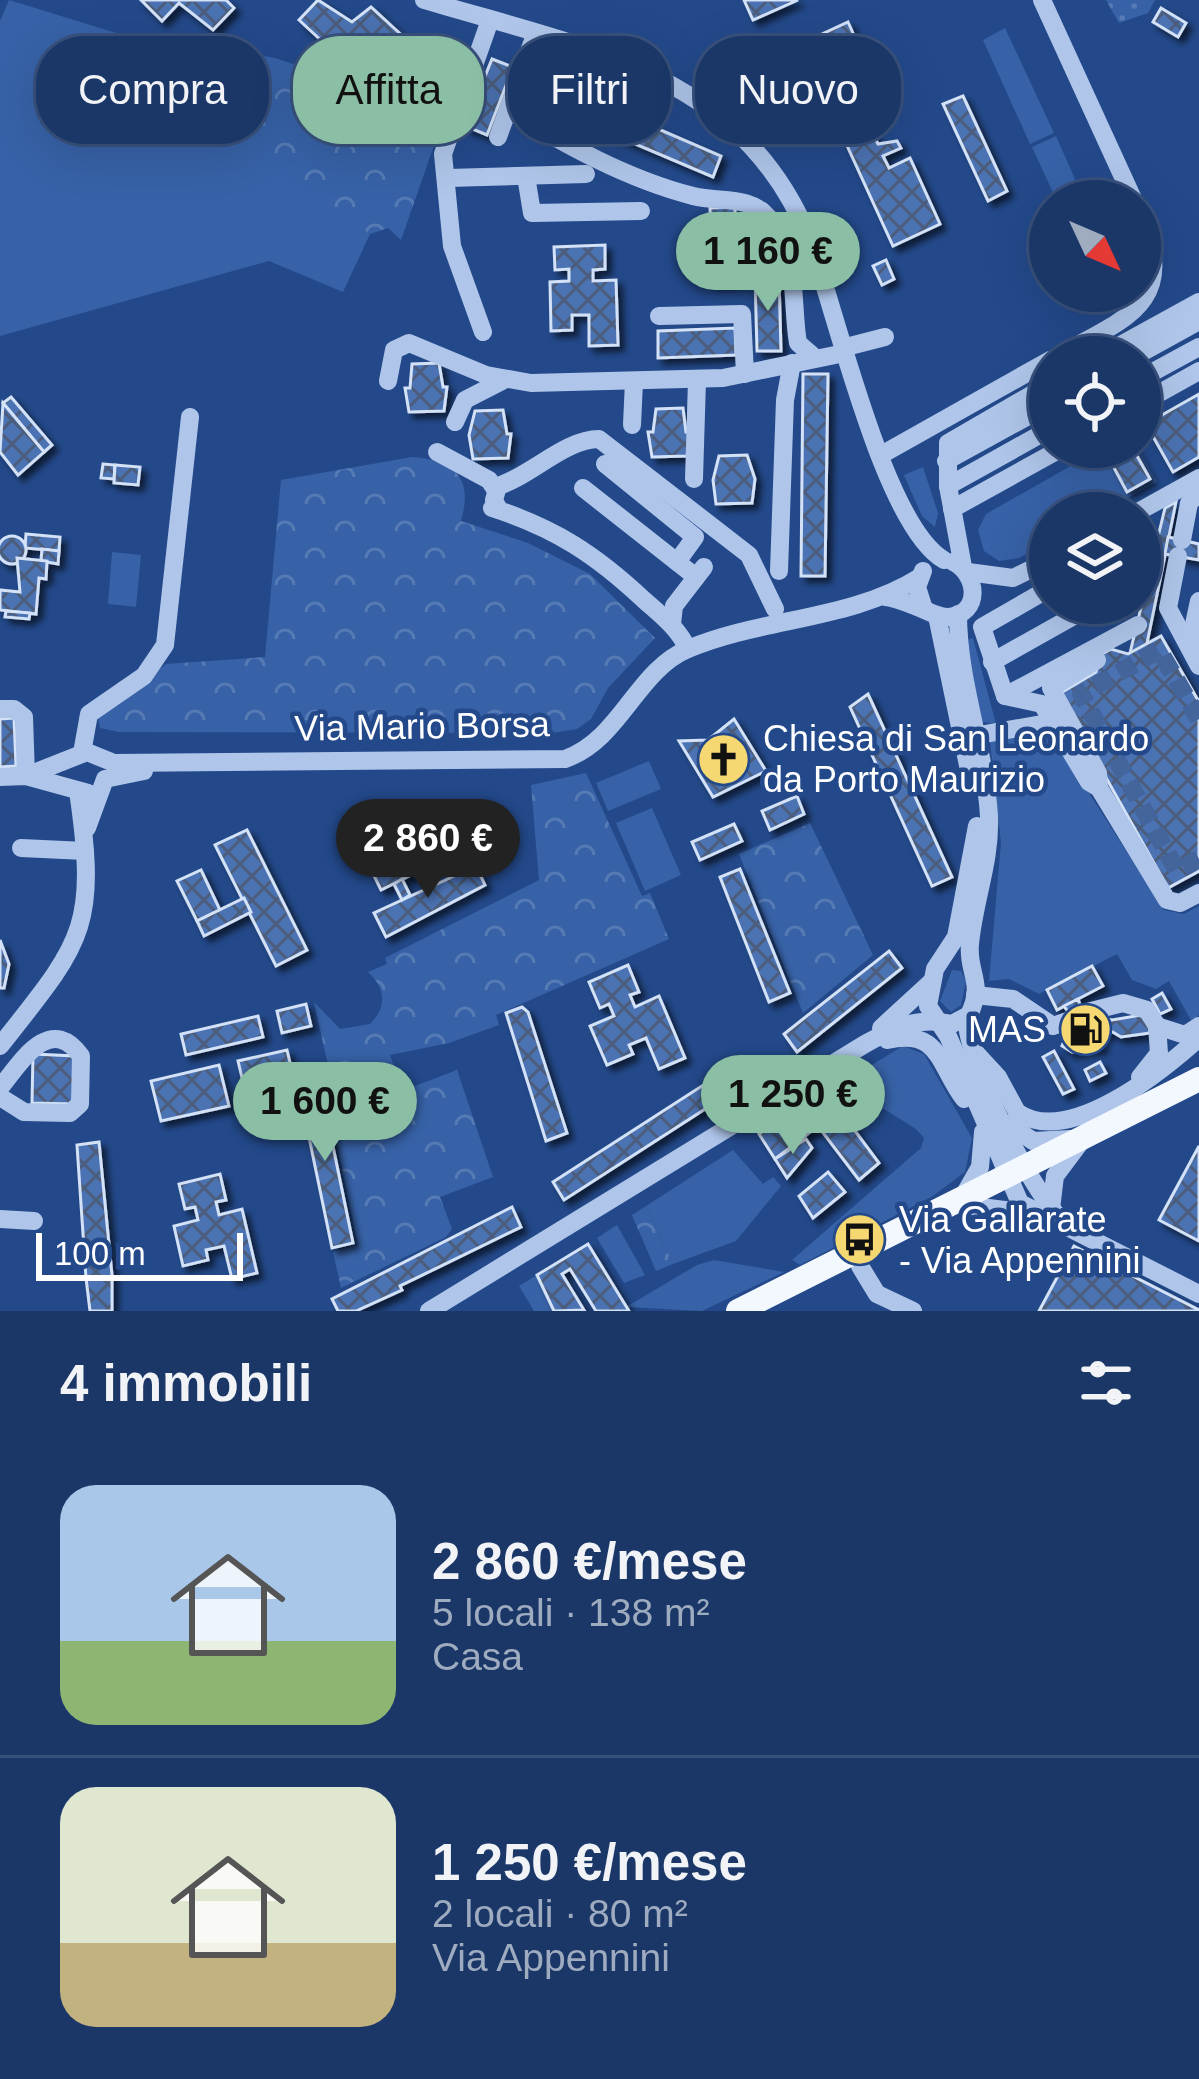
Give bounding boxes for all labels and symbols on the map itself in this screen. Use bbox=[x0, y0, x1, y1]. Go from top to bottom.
north arrow bbox=[1029, 180, 1161, 312]
pin: 1 160 € bbox=[657, 212, 879, 314]
street label: Via Mario Borsa bbox=[294, 703, 551, 749]
place label: Chiesa di San Leonardo da Porto Maurizio bbox=[763, 718, 1149, 800]
church icon: Chiesa di San Leonardo da Porto Maurizio bbox=[696, 731, 752, 787]
pin: 2 860 € bbox=[317, 799, 539, 901]
fuel station icon: MAS bbox=[1057, 1001, 1113, 1057]
place label: MAS bbox=[968, 1009, 1046, 1050]
pin: 1 250 € bbox=[682, 1055, 904, 1157]
pin: 1 600 € bbox=[214, 1062, 436, 1164]
place label: Via Gallarate - Via Appennini bbox=[899, 1199, 1141, 1281]
bus stop icon: Via Gallarate - Via Appennini bbox=[832, 1212, 888, 1268]
scale bar bbox=[36, 1227, 243, 1280]

